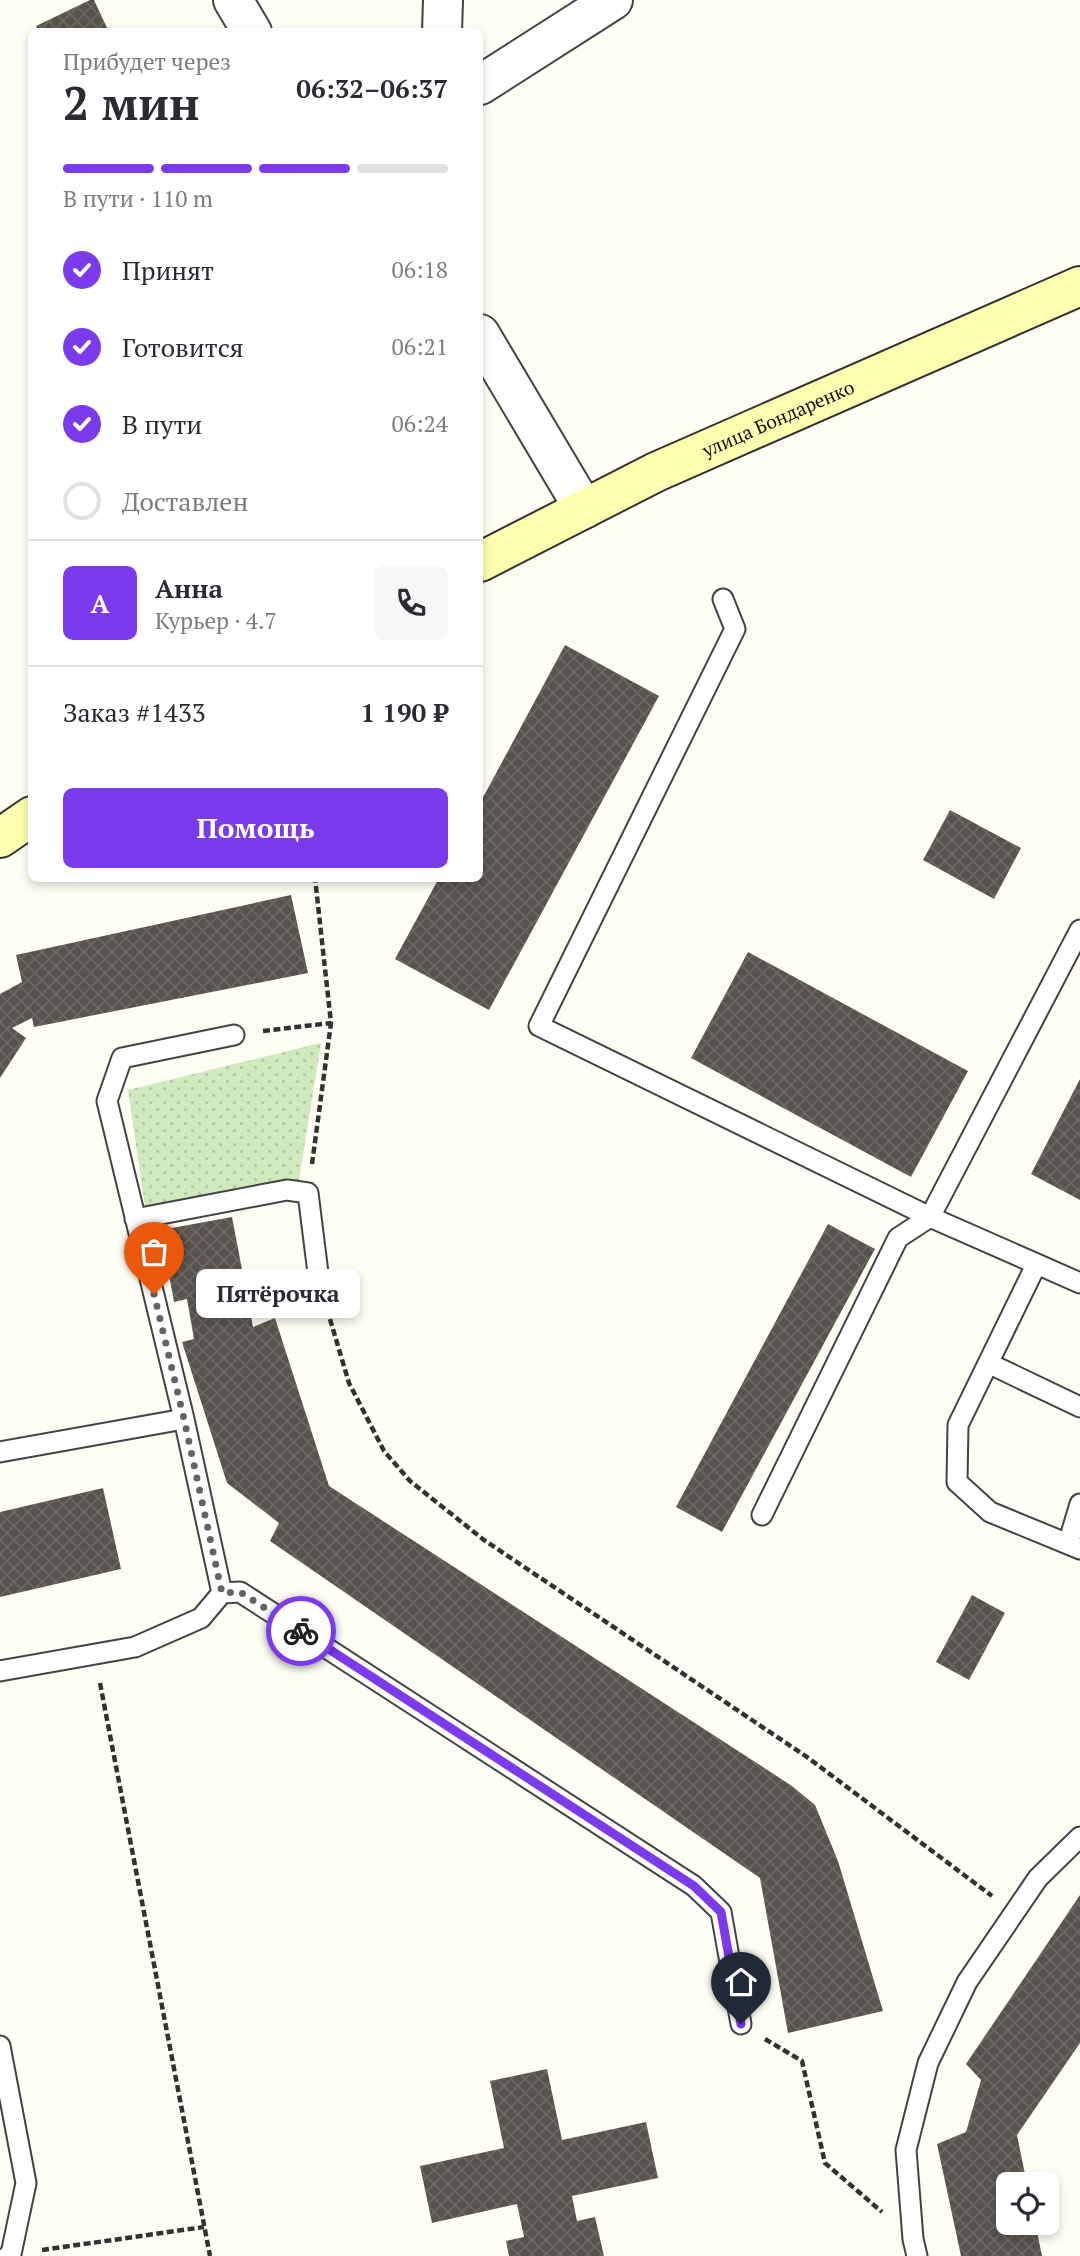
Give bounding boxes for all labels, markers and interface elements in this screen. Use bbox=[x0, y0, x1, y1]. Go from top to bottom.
text: Прибудет через bbox=[63, 46, 231, 77]
text: 06:32–06:37 bbox=[296, 71, 448, 105]
text: 2 мин bbox=[63, 72, 200, 133]
text: В пути · 110 m bbox=[63, 183, 213, 214]
icon: check bbox=[63, 251, 101, 289]
text: Принят bbox=[122, 253, 214, 287]
text: 06:18 bbox=[391, 254, 448, 285]
icon: check bbox=[63, 328, 101, 366]
text: Готовится bbox=[122, 330, 244, 364]
text: 06:21 bbox=[391, 331, 448, 362]
street label: улица Бондаренко bbox=[697, 374, 858, 463]
icon: check bbox=[63, 405, 101, 443]
text: В пути bbox=[122, 407, 202, 441]
text: 06:24 bbox=[391, 408, 448, 439]
text: Доставлен bbox=[122, 484, 248, 518]
button: phone bbox=[374, 566, 448, 640]
text: Анна bbox=[155, 571, 223, 605]
text: А bbox=[91, 586, 109, 620]
text: Курьер · 4.7 bbox=[155, 605, 277, 636]
text: Заказ #1433 bbox=[63, 695, 206, 729]
text: 1 190 ₽ bbox=[361, 695, 448, 729]
button: Помощь bbox=[63, 788, 448, 868]
pin bbox=[124, 1222, 184, 1294]
icon: bag bbox=[135, 1233, 173, 1271]
callout: Пятёрочка bbox=[196, 1270, 360, 1318]
text: Пятёрочка bbox=[216, 1278, 340, 1309]
courier bbox=[266, 1596, 336, 1666]
icon: bike bbox=[282, 1612, 320, 1650]
pin bbox=[711, 1952, 771, 2024]
icon: home bbox=[722, 1963, 760, 2001]
map controls bbox=[996, 2172, 1059, 2235]
button: locate bbox=[996, 2172, 1059, 2235]

